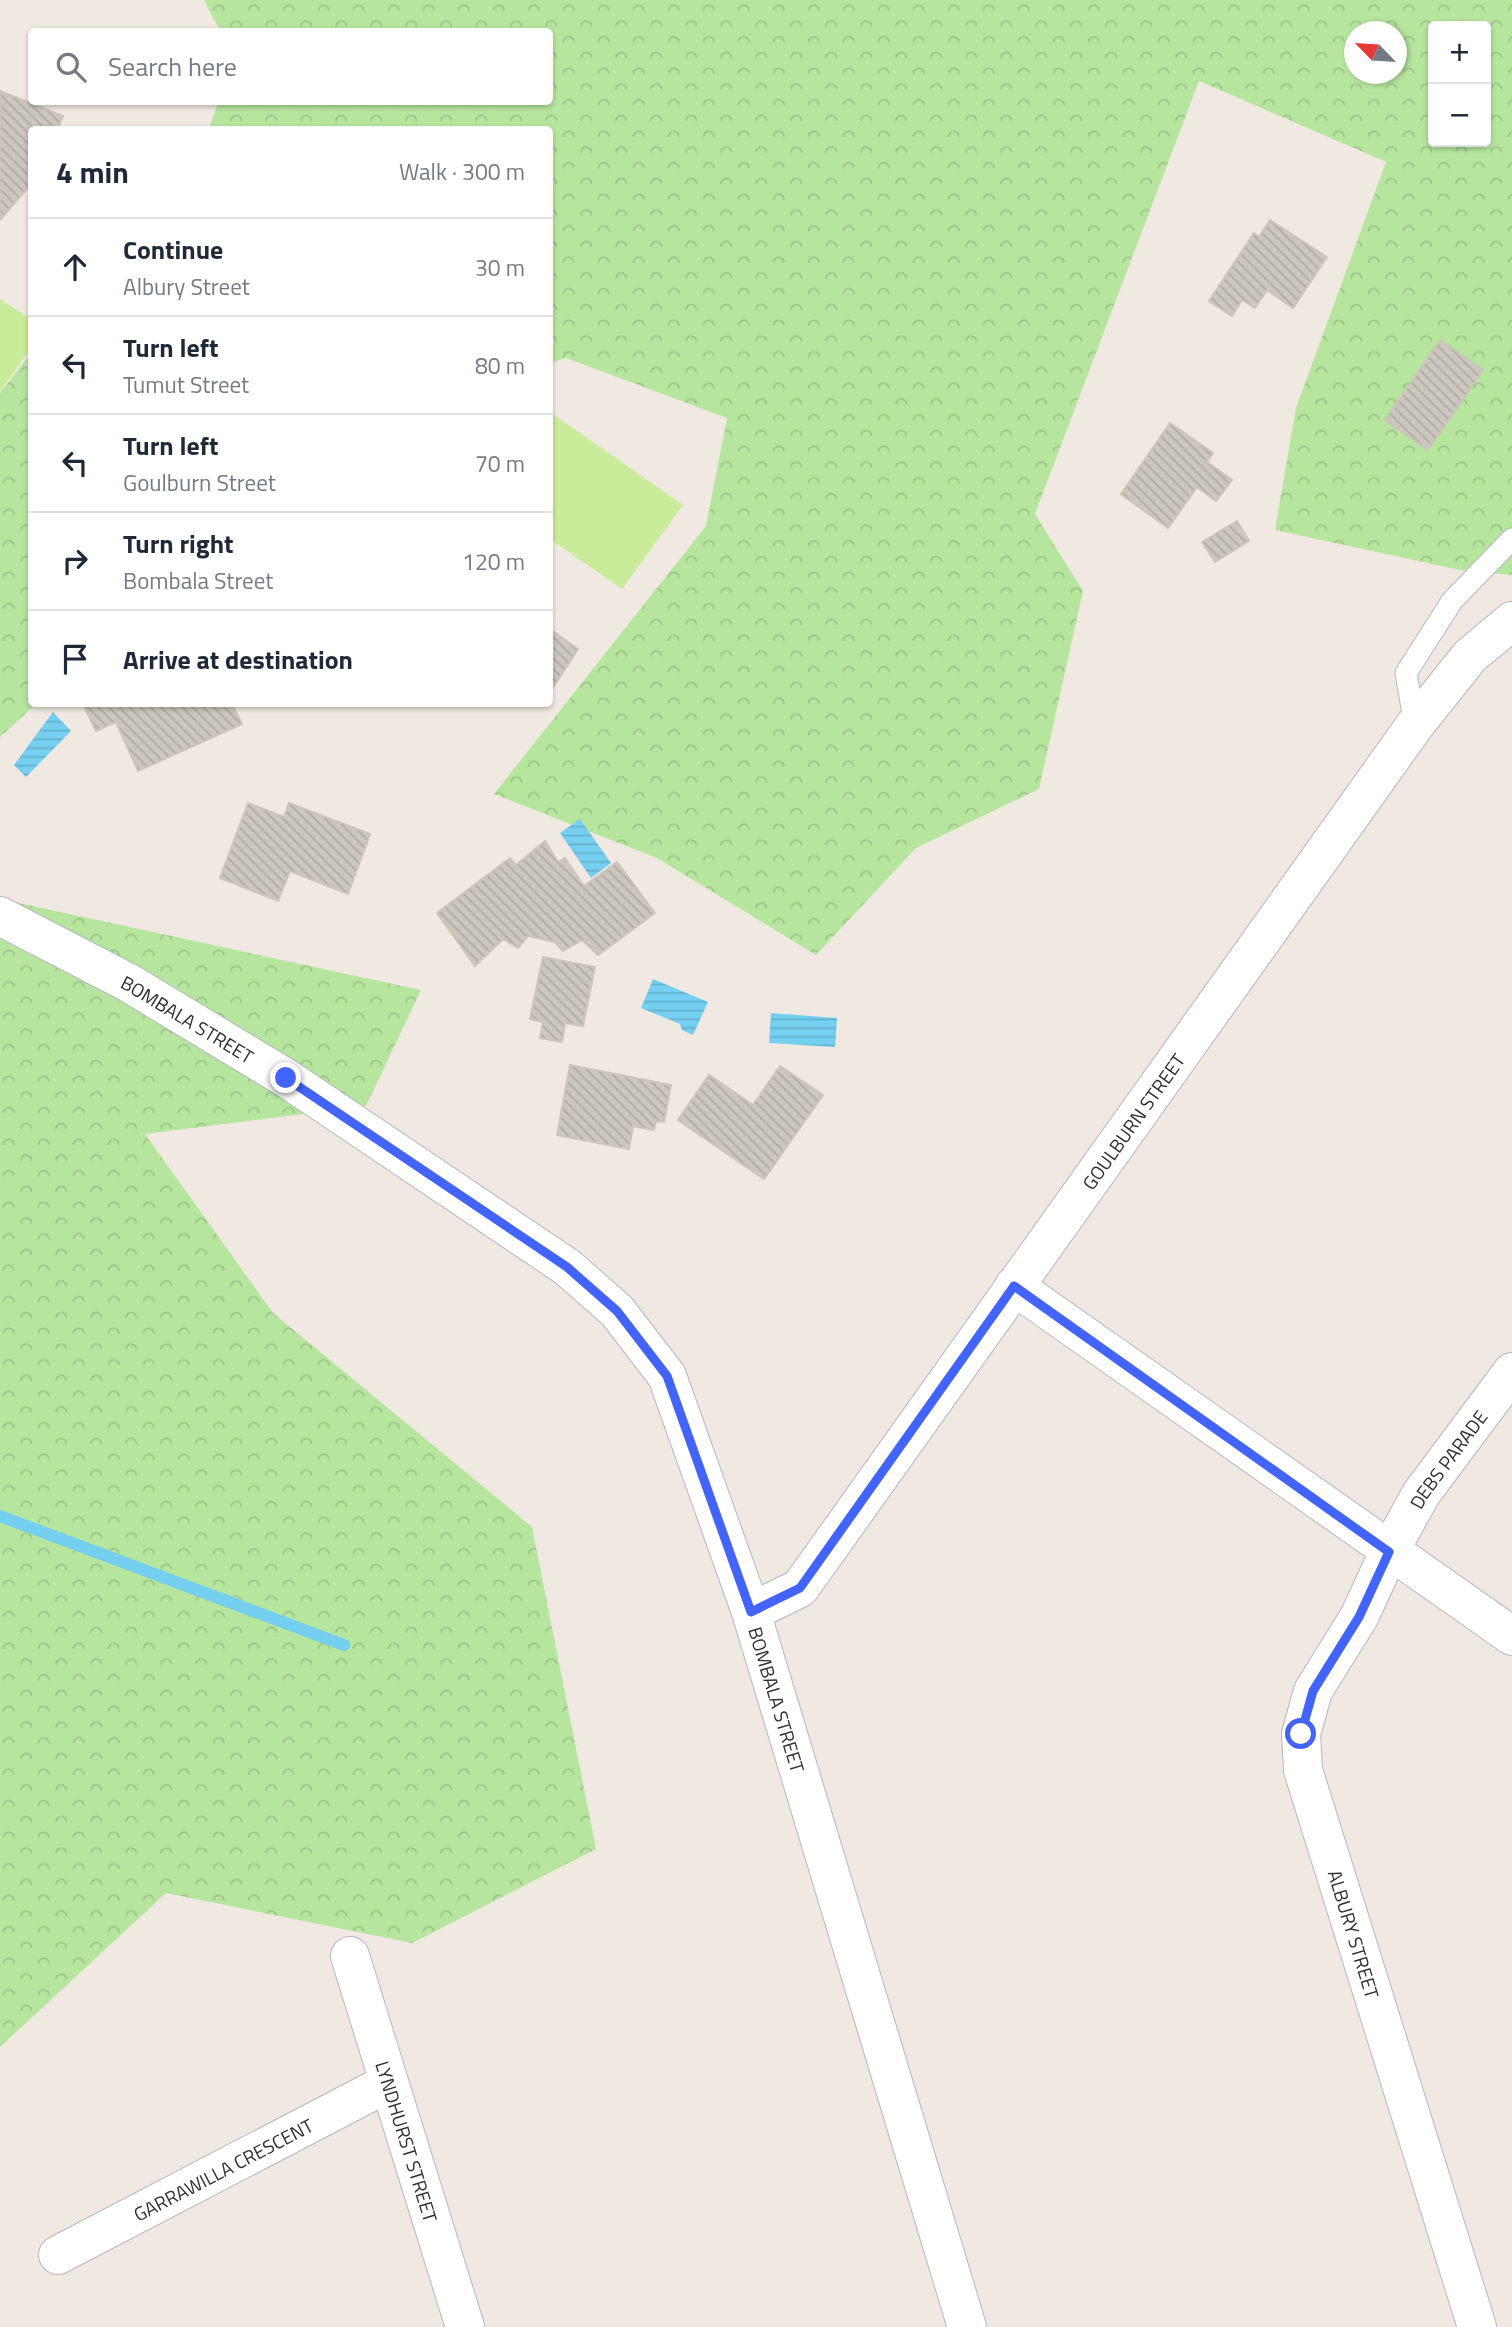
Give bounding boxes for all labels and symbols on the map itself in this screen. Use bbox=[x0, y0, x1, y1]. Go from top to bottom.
north arrow bbox=[1344, 21, 1407, 84]
street label: BOMBALA STREET bbox=[116, 967, 260, 1070]
street label: GOULBURN STREET bbox=[1074, 1047, 1191, 1195]
route end bbox=[270, 1062, 301, 1093]
street label: DEBS PARADE bbox=[1401, 1403, 1494, 1514]
street label: BOMBALA STREET bbox=[742, 1623, 813, 1776]
route start bbox=[1285, 1718, 1316, 1749]
street label: ALBURY STREET bbox=[1321, 1866, 1387, 2002]
street label: LYNDHURST STREET bbox=[369, 2057, 446, 2225]
street label: GARRAWILLA CRESCENT bbox=[128, 2110, 318, 2228]

